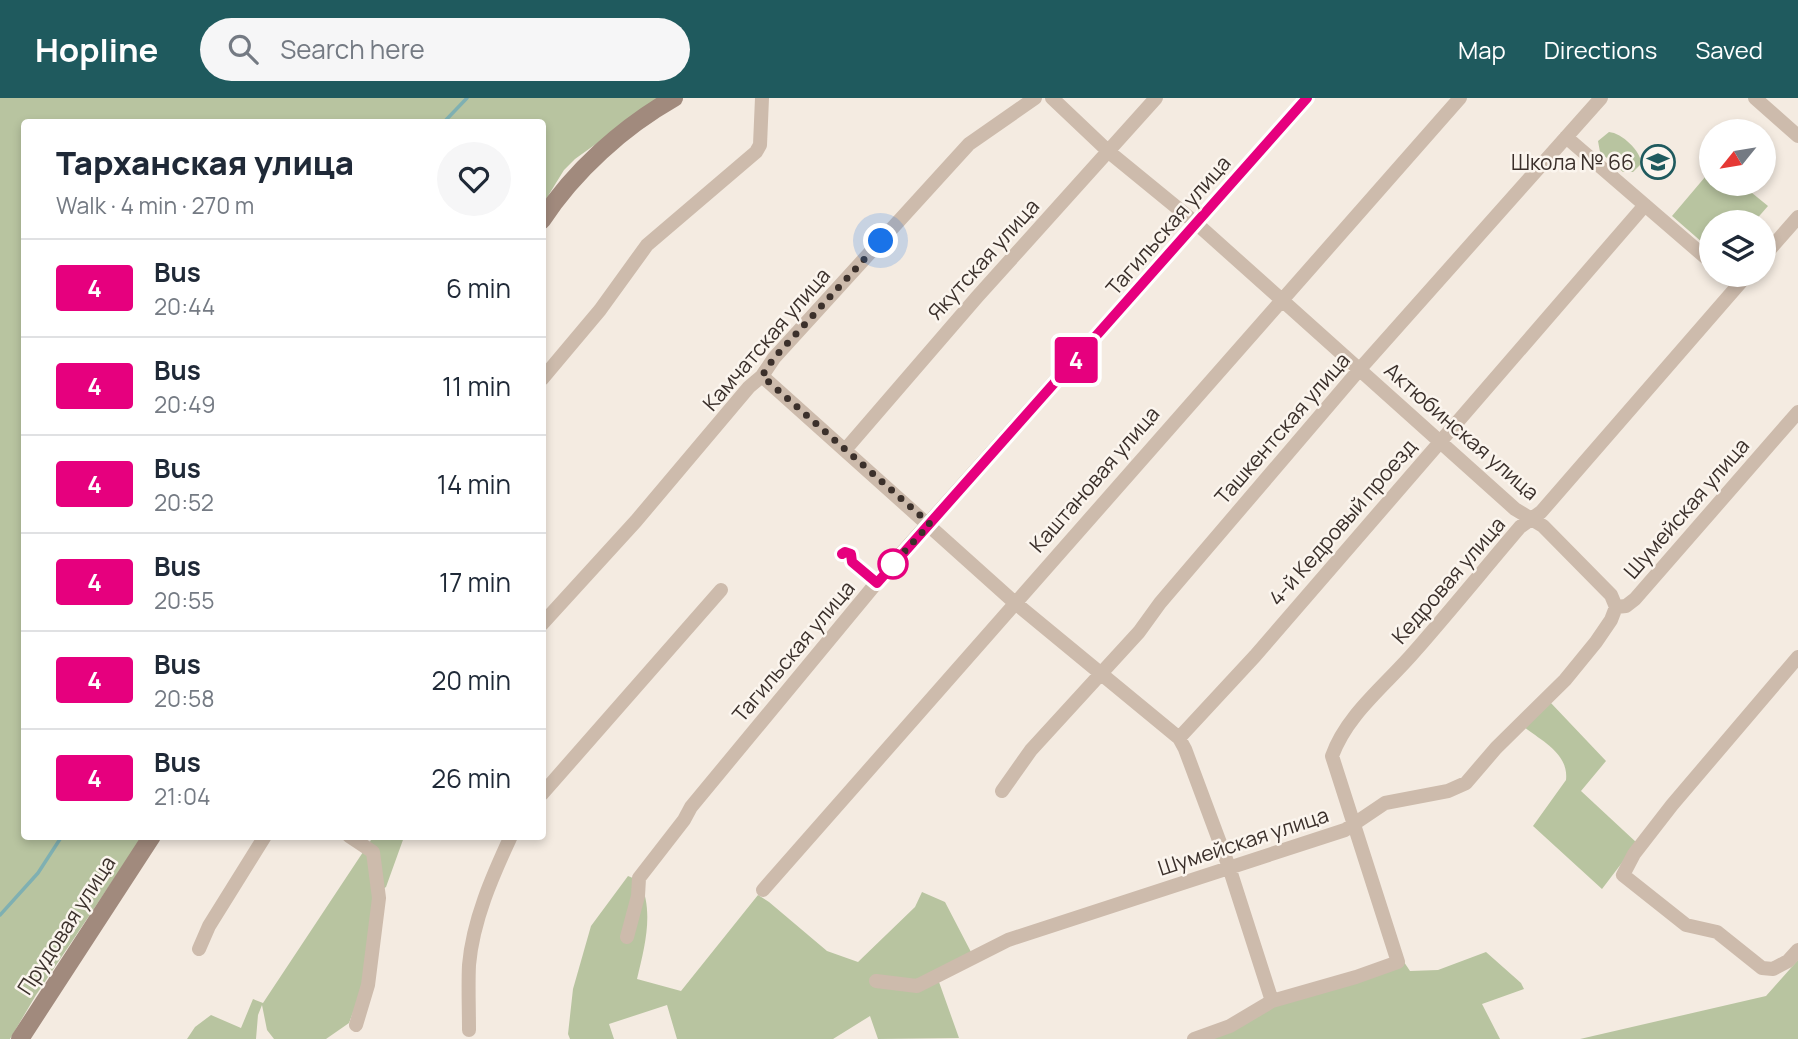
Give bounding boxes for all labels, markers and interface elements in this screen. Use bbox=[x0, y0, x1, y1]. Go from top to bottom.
search box bbox=[200, 18, 690, 81]
text: Hopline bbox=[35, 27, 158, 72]
icon: search bbox=[224, 30, 262, 68]
text: Search here bbox=[280, 31, 425, 67]
text: Map bbox=[1458, 33, 1506, 66]
text: Directions bbox=[1544, 33, 1657, 66]
text: Saved bbox=[1695, 33, 1763, 66]
north arrow bbox=[1699, 119, 1776, 196]
map controls bbox=[1699, 119, 1776, 287]
text: Тарханская улица bbox=[56, 140, 354, 185]
button: heart bbox=[437, 142, 511, 216]
school or university icon: Школа № 66 bbox=[1639, 143, 1677, 181]
place label: Школа № 66 bbox=[1511, 148, 1634, 176]
street label: Тагильская улица bbox=[1100, 149, 1236, 301]
text: Walk · 4 min · 270 m bbox=[56, 189, 254, 221]
street label: Якутская улица bbox=[921, 192, 1045, 326]
button: layers bbox=[1699, 210, 1776, 287]
your location bbox=[863, 223, 898, 258]
text: Bus bbox=[154, 254, 201, 290]
street label: Камчатская улица bbox=[696, 262, 836, 416]
text: 6 min bbox=[446, 270, 511, 306]
text: 4 bbox=[87, 271, 102, 304]
text: 20:44 bbox=[154, 290, 215, 322]
line badge: 4 bbox=[1053, 337, 1099, 383]
text: 4 bbox=[1069, 343, 1083, 376]
street label: Ташкентская улица bbox=[1208, 346, 1356, 510]
text: Bus bbox=[154, 352, 201, 388]
street label: Актюбинская улица bbox=[1379, 356, 1545, 506]
text: 11 min bbox=[442, 368, 511, 404]
text: 4 bbox=[87, 369, 102, 402]
text: 20:49 bbox=[154, 388, 216, 420]
street label: Каштановая улица bbox=[1023, 400, 1165, 558]
street label: Шумейская улица bbox=[1617, 432, 1755, 584]
street label: 4-й Кедровый проезд bbox=[1262, 433, 1422, 611]
text: Bus bbox=[154, 450, 201, 486]
text: 14 min bbox=[437, 466, 511, 502]
text: 4 bbox=[87, 467, 102, 500]
text: 20:52 bbox=[154, 486, 214, 518]
street label: Кедровая улица bbox=[1385, 511, 1511, 649]
text: Bus bbox=[154, 548, 201, 584]
unlabelled marker bbox=[878, 549, 908, 579]
text: 17 min bbox=[439, 564, 511, 600]
text: 4 bbox=[87, 565, 102, 598]
street label: Тагильская улица bbox=[726, 574, 860, 728]
text: 20:55 bbox=[154, 584, 215, 616]
text: Bus bbox=[154, 646, 201, 682]
text: 20 min bbox=[432, 662, 511, 698]
text: 4 bbox=[87, 663, 102, 696]
text: 20:58 bbox=[154, 682, 215, 714]
text: Bus bbox=[154, 744, 201, 780]
text: 26 min bbox=[431, 760, 511, 796]
text: 4 bbox=[87, 761, 102, 794]
text: 21:04 bbox=[154, 780, 211, 812]
street label: Шумейская улица bbox=[1154, 800, 1332, 882]
street label: Прудовая улица bbox=[11, 850, 121, 1000]

